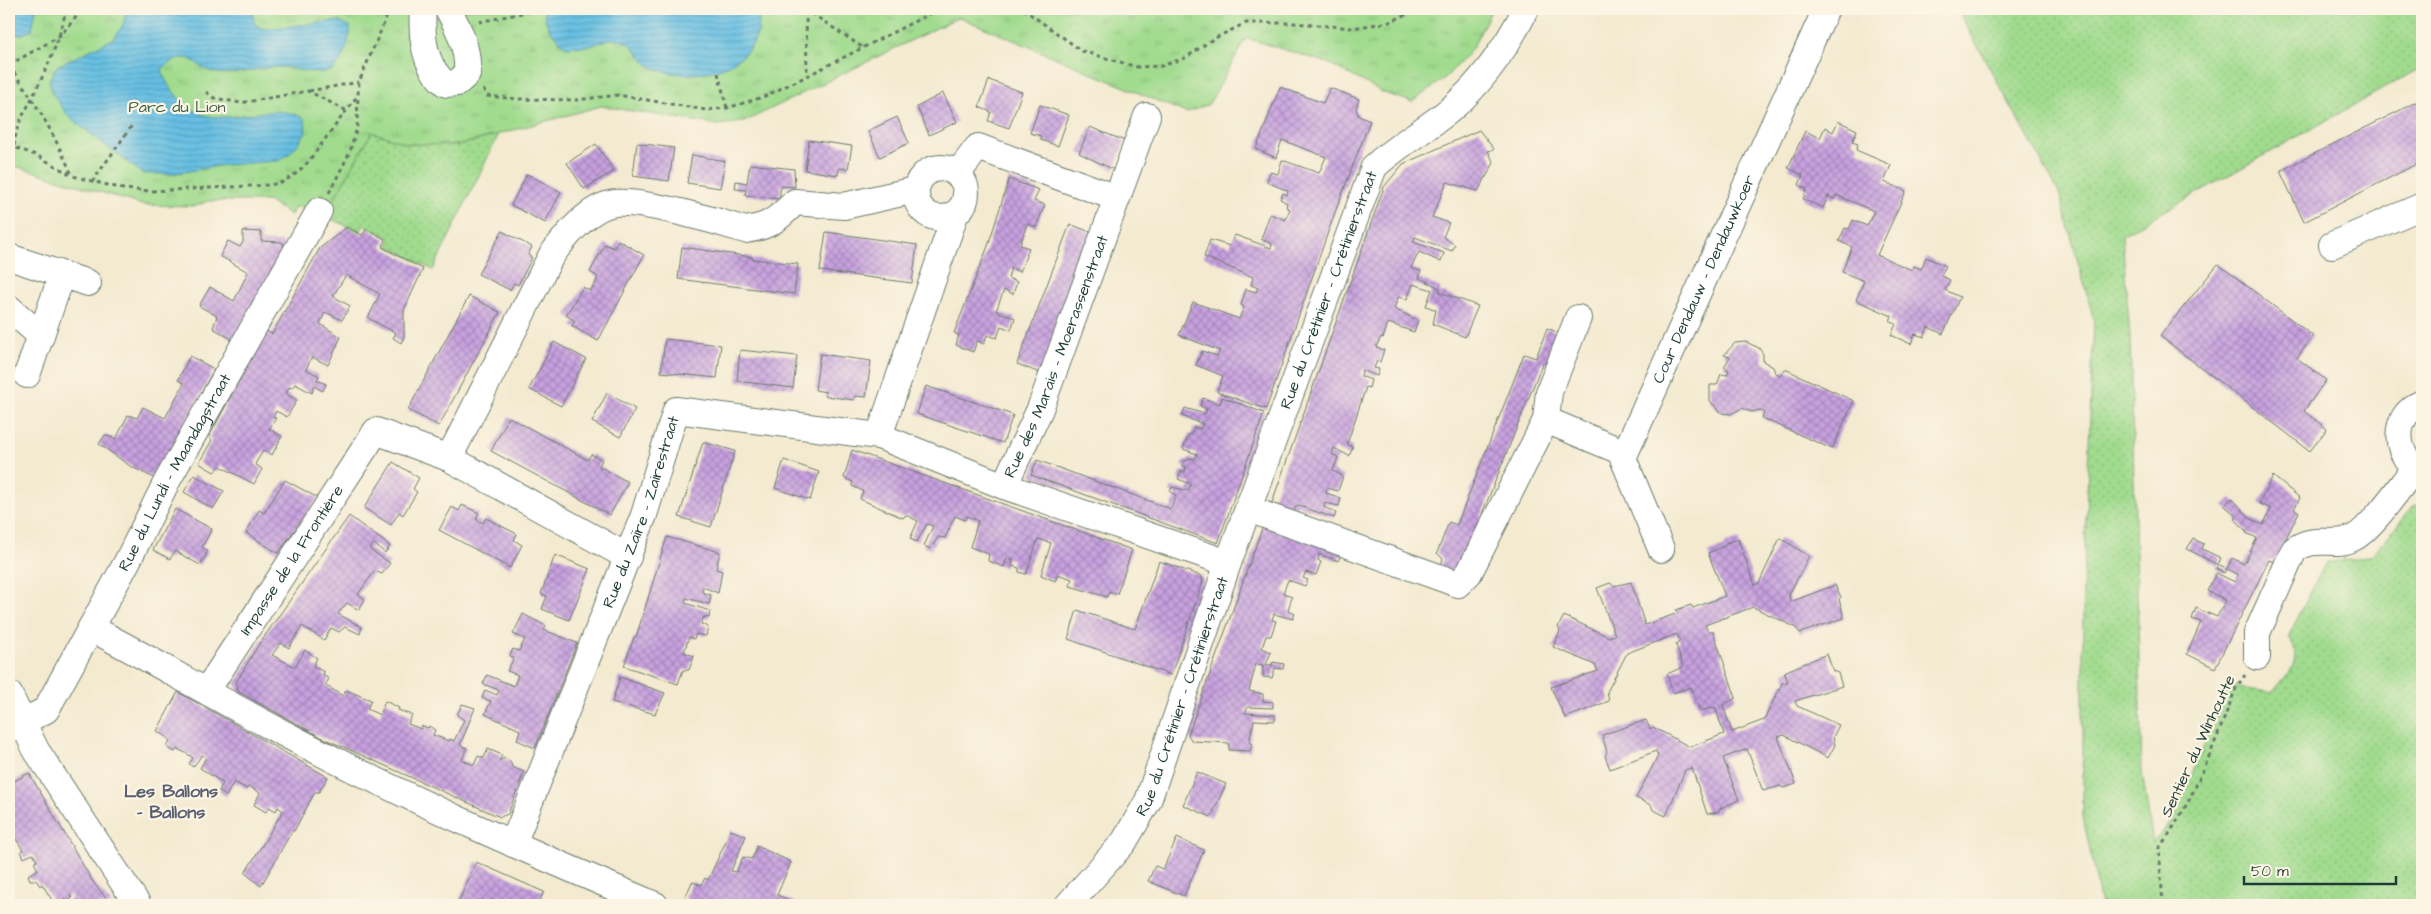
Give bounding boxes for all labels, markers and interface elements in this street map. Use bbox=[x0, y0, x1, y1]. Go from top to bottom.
park label: Parc du Lion bbox=[129, 96, 225, 118]
street label: Rue du Crétinier - Crétinierstraat bbox=[1275, 167, 1383, 412]
street label: Cour Dendauw - Dendauwkoer bbox=[1647, 171, 1761, 387]
street label: Rue des Marais - Moerassenstraat bbox=[998, 231, 1114, 481]
street label: Rue du Lundi - Maandagstraat bbox=[113, 369, 237, 575]
street label: Rue du Zaïre - Zairestraat bbox=[597, 413, 685, 611]
street label: Impasse de la Frontière bbox=[235, 480, 349, 640]
street label: Rue du Crétinier - Crétinierstraat bbox=[1130, 573, 1234, 820]
street label: Sentier du Winhoutte bbox=[2155, 671, 2241, 821]
district label: Les Ballons - Ballons bbox=[124, 779, 218, 825]
scale bar bbox=[2244, 854, 2396, 886]
text: 50 m bbox=[2251, 861, 2289, 882]

